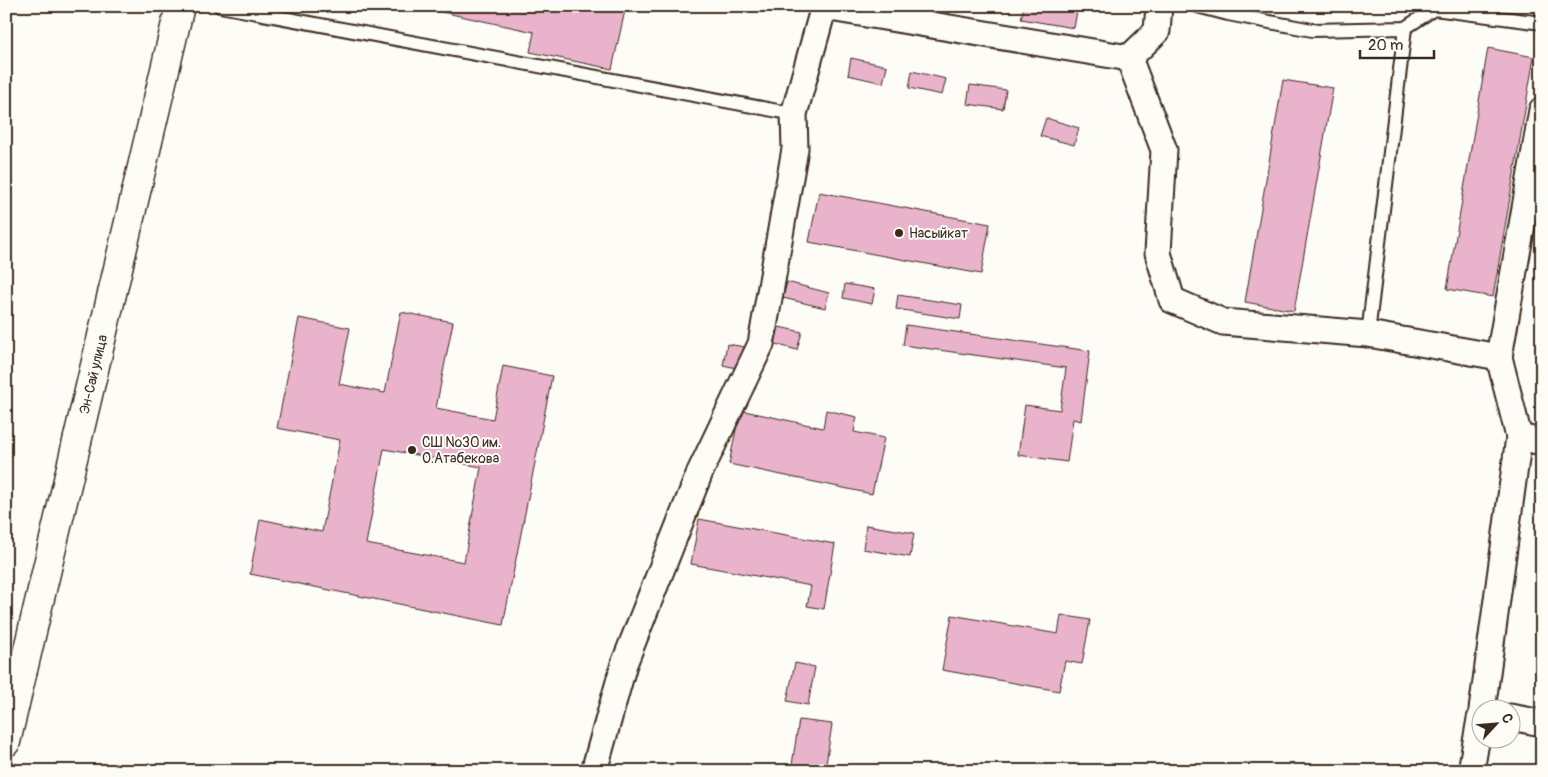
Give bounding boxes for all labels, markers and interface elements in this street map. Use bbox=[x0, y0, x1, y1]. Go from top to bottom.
scale bar bbox=[1360, 28, 1434, 60]
text: 20 m bbox=[1368, 36, 1403, 55]
place label: Насыйкат bbox=[909, 225, 968, 242]
marker: Насыйкат bbox=[893, 227, 905, 239]
street label: Эн-Сай улица bbox=[76, 333, 111, 416]
place label: СШ №30 им. О.Атабекова bbox=[422, 434, 501, 467]
marker: СШ №30 им. О.Атабекова bbox=[406, 444, 418, 456]
north arrow bbox=[1470, 700, 1520, 750]
text: С bbox=[1498, 711, 1517, 726]

